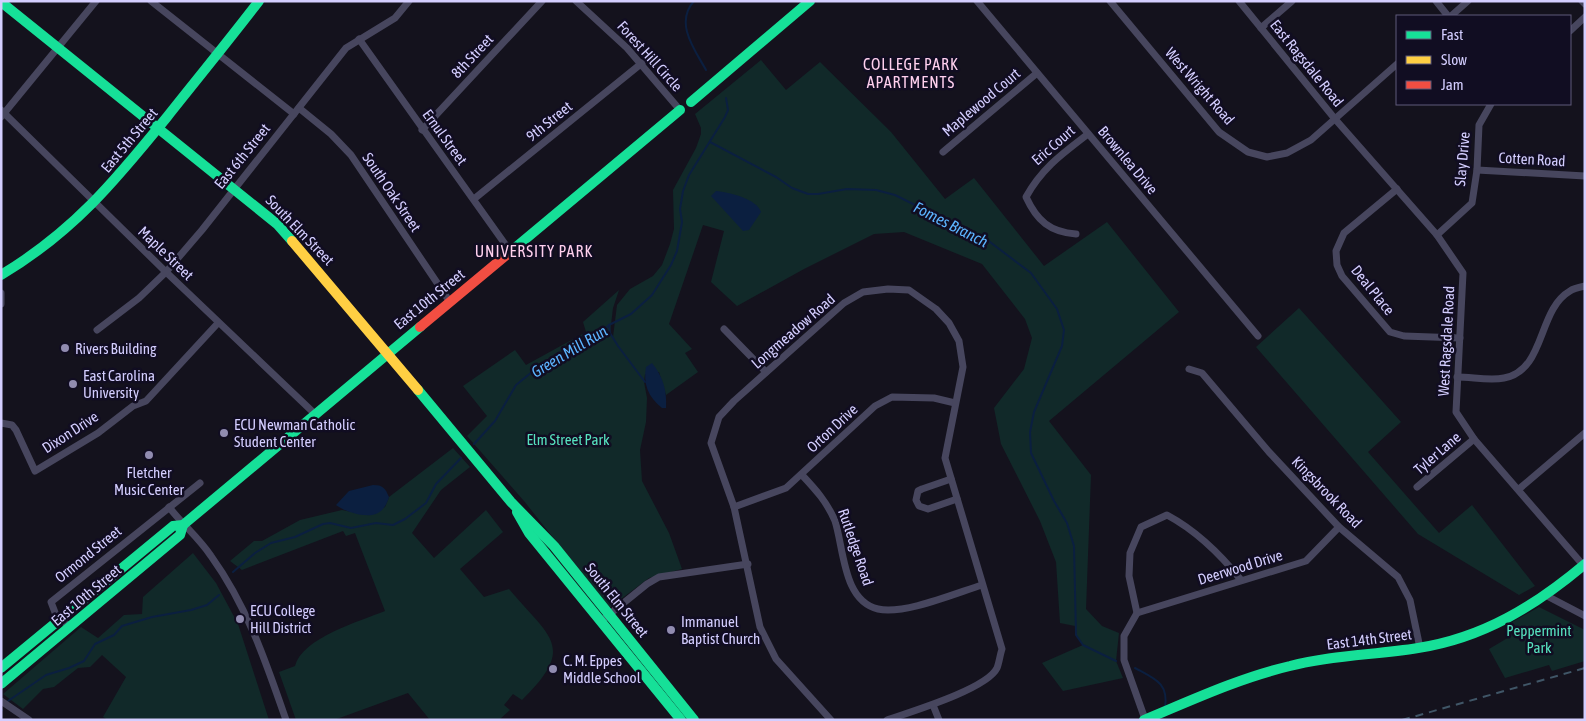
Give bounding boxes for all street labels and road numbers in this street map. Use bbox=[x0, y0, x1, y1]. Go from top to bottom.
street label: East Ragsdale Road bbox=[1267, 16, 1347, 110]
street label: Forest Hill Circle bbox=[614, 17, 686, 95]
street label: 8th Street bbox=[447, 31, 497, 81]
street label: West Wright Road bbox=[1162, 44, 1238, 128]
street label: Maplewood Court bbox=[939, 65, 1023, 139]
street label: 9th Street bbox=[523, 98, 575, 144]
street label: East 5th Street bbox=[97, 104, 161, 176]
street label: Ernul Street bbox=[419, 106, 471, 168]
street label: East 6th Street bbox=[211, 120, 273, 192]
street label: Eric Court bbox=[1028, 122, 1078, 168]
street label: Brownlea Drive bbox=[1095, 123, 1161, 198]
street label: Slay Drive bbox=[1451, 131, 1473, 187]
street label: South Oak Street bbox=[359, 149, 425, 235]
street label: Cotten Road bbox=[1498, 149, 1566, 169]
street label: South Elm Street bbox=[262, 192, 338, 268]
street label: Maple Street bbox=[135, 223, 197, 283]
street label: Deal Place bbox=[1348, 262, 1398, 318]
street label: East 10th Street bbox=[390, 265, 468, 333]
street label: West Ragsdale Road bbox=[1435, 285, 1457, 397]
street label: Longmeadow Road bbox=[748, 290, 838, 372]
street label: Orton Drive bbox=[803, 400, 861, 456]
street label: Dixon Drive bbox=[39, 408, 101, 456]
street label: Tyler Lane bbox=[1410, 428, 1464, 478]
street label: Kingsbrook Road bbox=[1289, 453, 1365, 531]
street label: Rutledge Road bbox=[835, 506, 877, 588]
street label: Ormond Street bbox=[51, 522, 125, 586]
street label: Deerwood Drive bbox=[1196, 546, 1285, 588]
street label: South Elm Street bbox=[582, 560, 652, 640]
street label: East 10th Street bbox=[48, 561, 124, 629]
street label: East 14th Street bbox=[1325, 625, 1413, 653]

